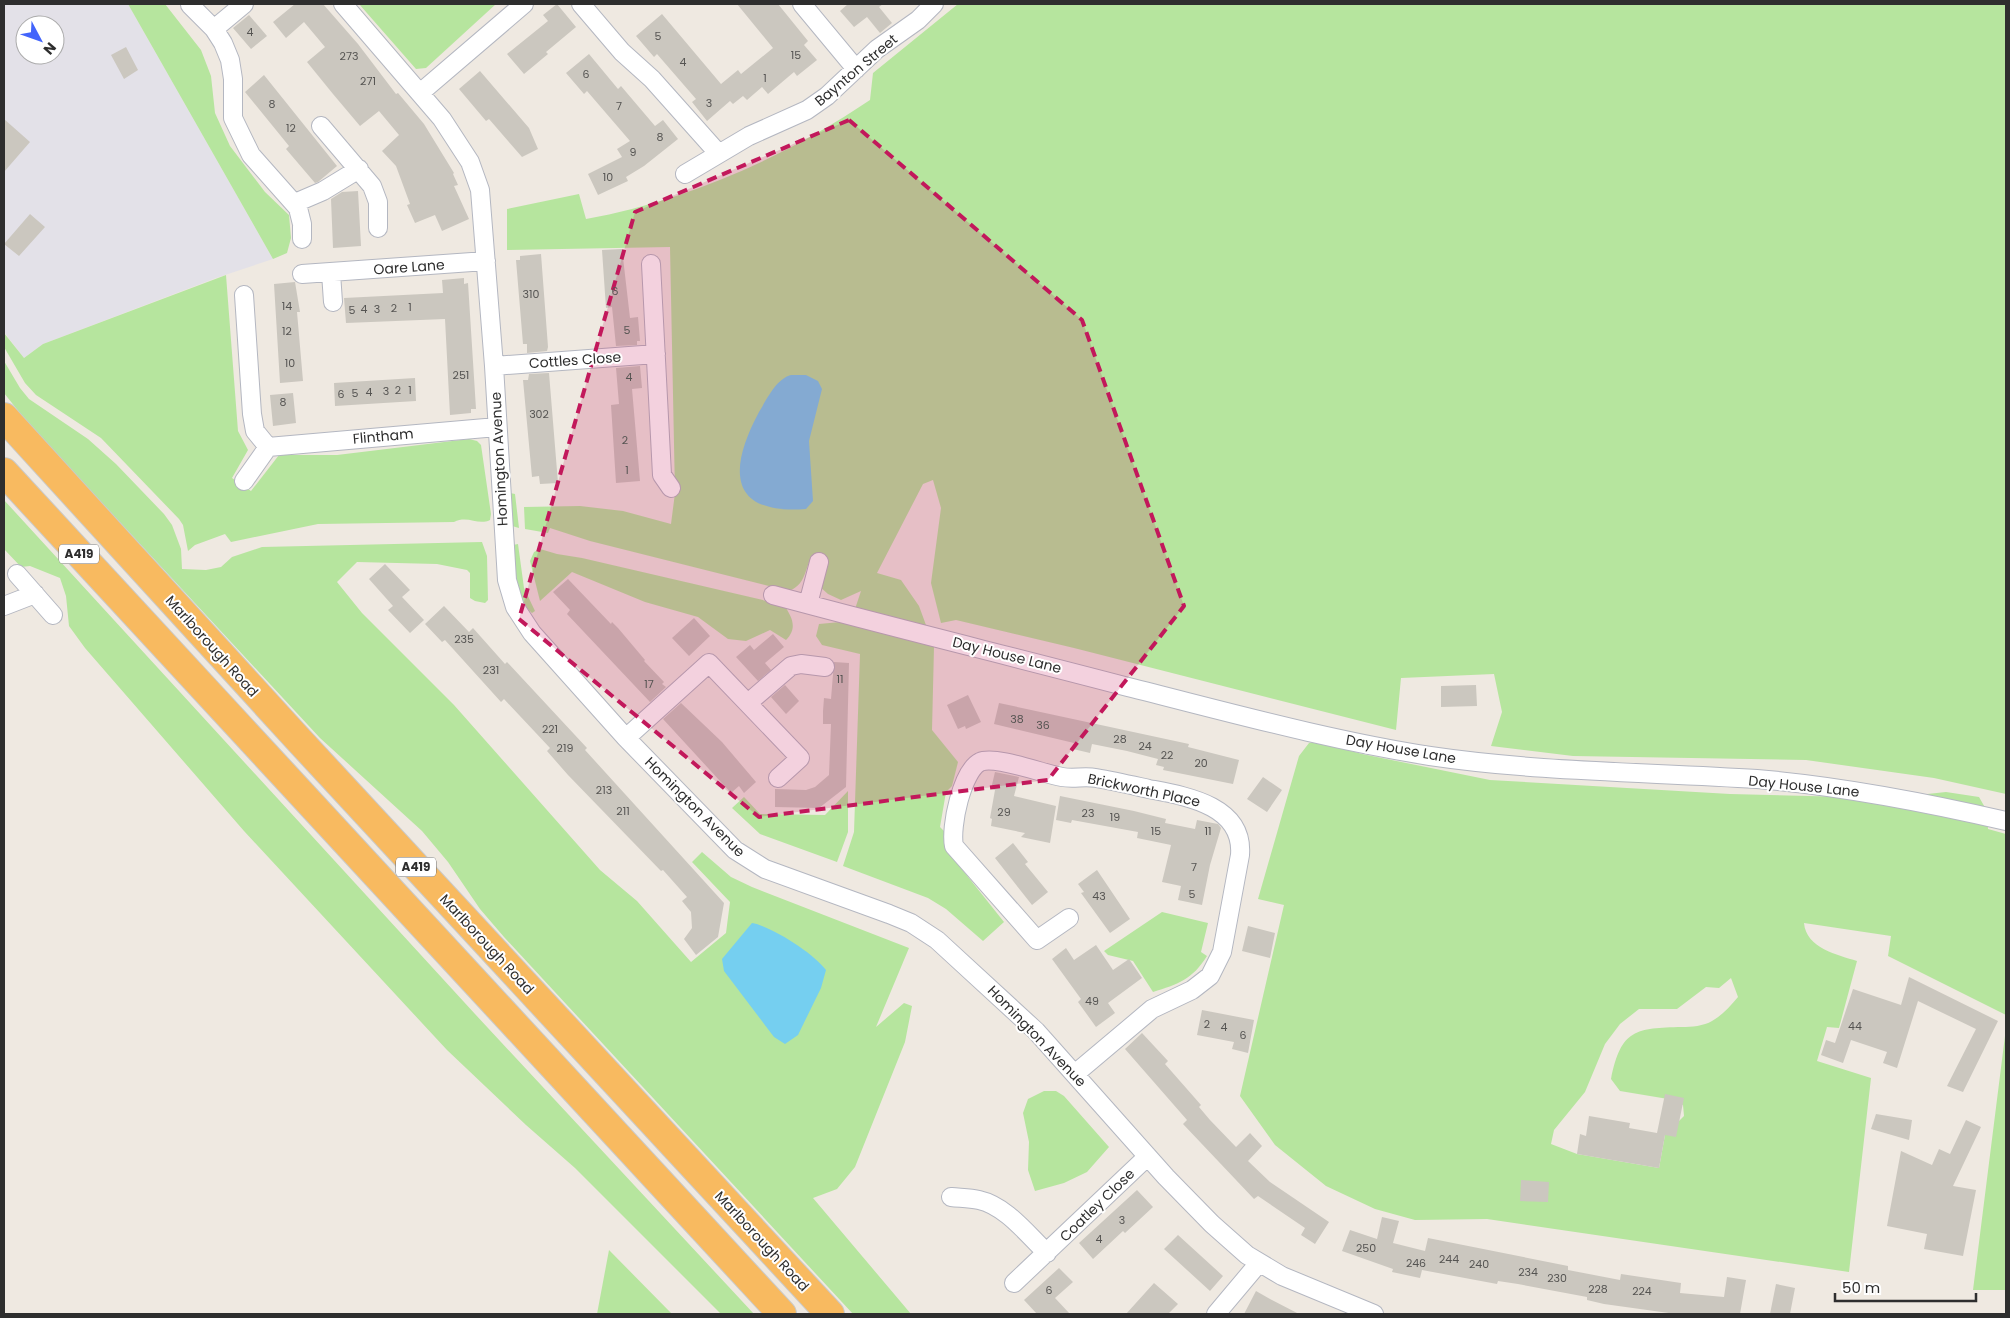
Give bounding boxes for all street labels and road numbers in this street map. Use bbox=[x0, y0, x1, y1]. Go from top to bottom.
street label: Baynton Street bbox=[810, 29, 902, 111]
street label: Oare Lane bbox=[373, 255, 446, 279]
street label: Cottles Close bbox=[528, 347, 622, 373]
street label: Homington Avenue bbox=[485, 391, 512, 527]
street label: Flintham bbox=[352, 423, 414, 449]
road number: A419 bbox=[59, 544, 99, 564]
street label: Marlborough Road bbox=[161, 591, 263, 701]
street label: Day House Lane bbox=[951, 632, 1064, 678]
street label: Day House Lane bbox=[1344, 729, 1458, 769]
street label: Homington Avenue bbox=[640, 752, 750, 862]
street label: Brickworth Place bbox=[1086, 768, 1202, 812]
street label: Day House Lane bbox=[1748, 770, 1861, 802]
road number: A419 bbox=[396, 858, 436, 876]
street label: Marlborough Road bbox=[435, 890, 539, 998]
street label: Homington Avenue bbox=[983, 981, 1091, 1091]
street label: Coatley Close bbox=[1055, 1164, 1139, 1246]
street label: Marlborough Road bbox=[710, 1187, 814, 1295]

